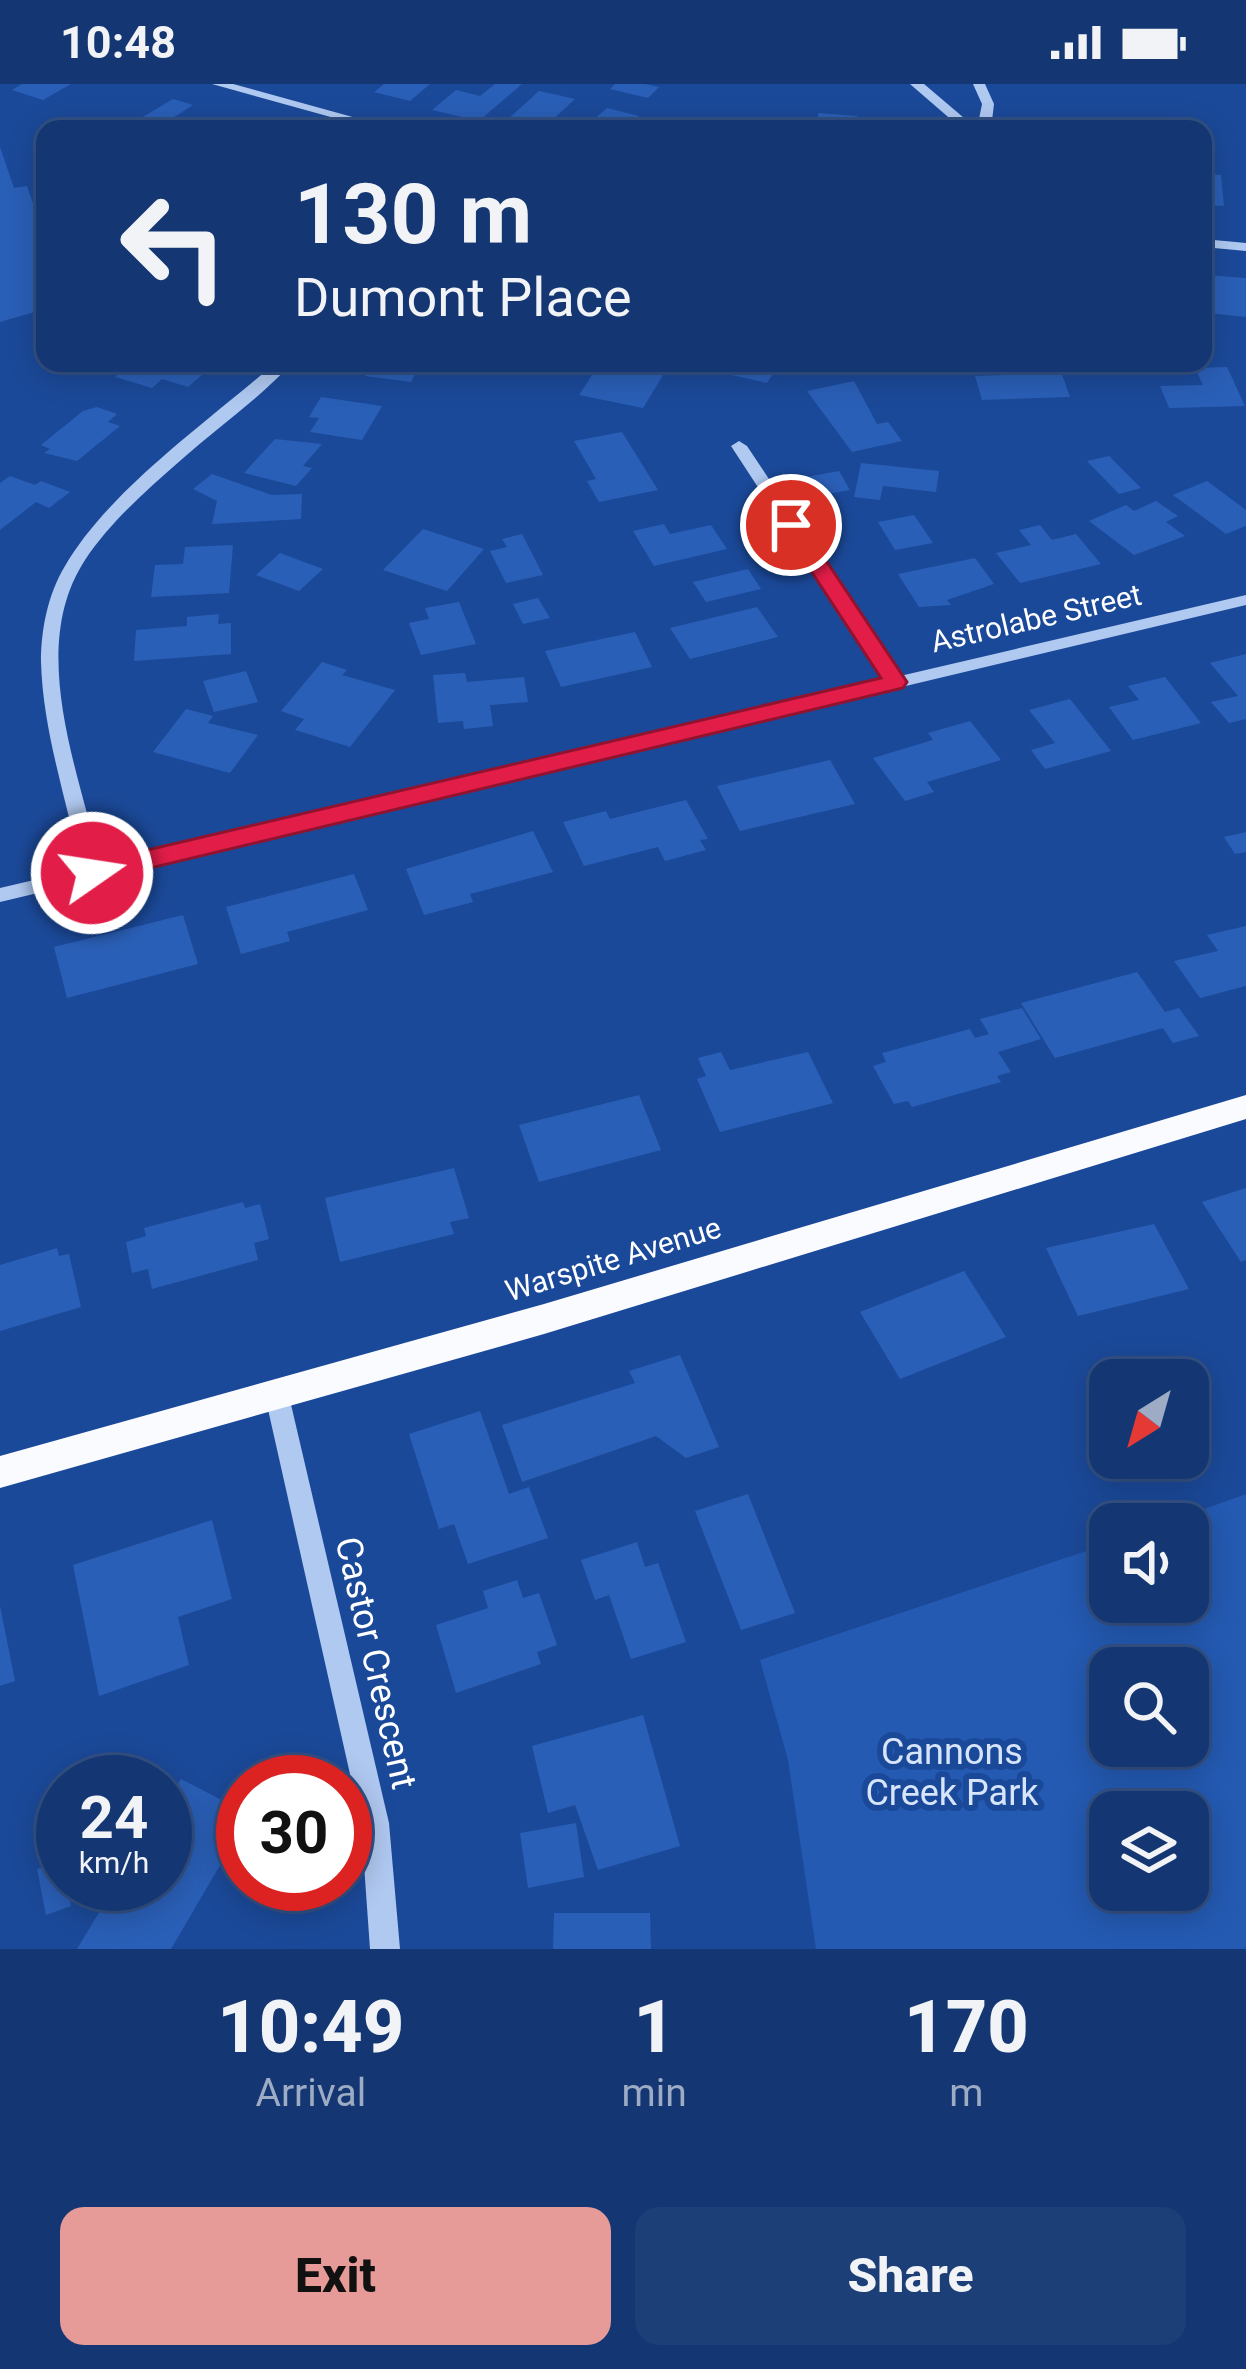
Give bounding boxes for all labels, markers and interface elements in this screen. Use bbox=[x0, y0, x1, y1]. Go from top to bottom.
text: 10:48 bbox=[60, 16, 176, 69]
text: 130 m bbox=[294, 165, 532, 264]
icon: left bbox=[96, 168, 252, 324]
text: Dumont Place bbox=[294, 266, 632, 329]
pin bbox=[740, 474, 842, 576]
icon: arrive bbox=[758, 492, 824, 558]
street label: Astrolabe Street bbox=[927, 577, 1145, 659]
position arrow bbox=[29, 810, 155, 936]
street label: Warspite Avenue bbox=[501, 1210, 725, 1308]
north arrow bbox=[1089, 1359, 1209, 1479]
map controls bbox=[1089, 1359, 1209, 1911]
button: sound bbox=[1089, 1503, 1209, 1623]
street label: Castor Crescent bbox=[327, 1533, 425, 1793]
button: search bbox=[1089, 1647, 1209, 1767]
park label: Cannons Creek Park bbox=[865, 1731, 1039, 1814]
speed limit sign: 30 bbox=[216, 1755, 372, 1911]
text: 24 bbox=[80, 1782, 148, 1853]
button: layers bbox=[1089, 1791, 1209, 1911]
text: km/h bbox=[79, 1845, 149, 1880]
text: 10:49 bbox=[217, 1985, 404, 2070]
text: 1 bbox=[633, 1985, 675, 2070]
text: 170 bbox=[904, 1985, 1029, 2070]
text: Arrival bbox=[255, 2070, 366, 2116]
text: min bbox=[622, 2070, 687, 2116]
text: m bbox=[949, 2070, 983, 2116]
button: Exit bbox=[60, 2207, 611, 2345]
button: Share bbox=[635, 2207, 1186, 2345]

